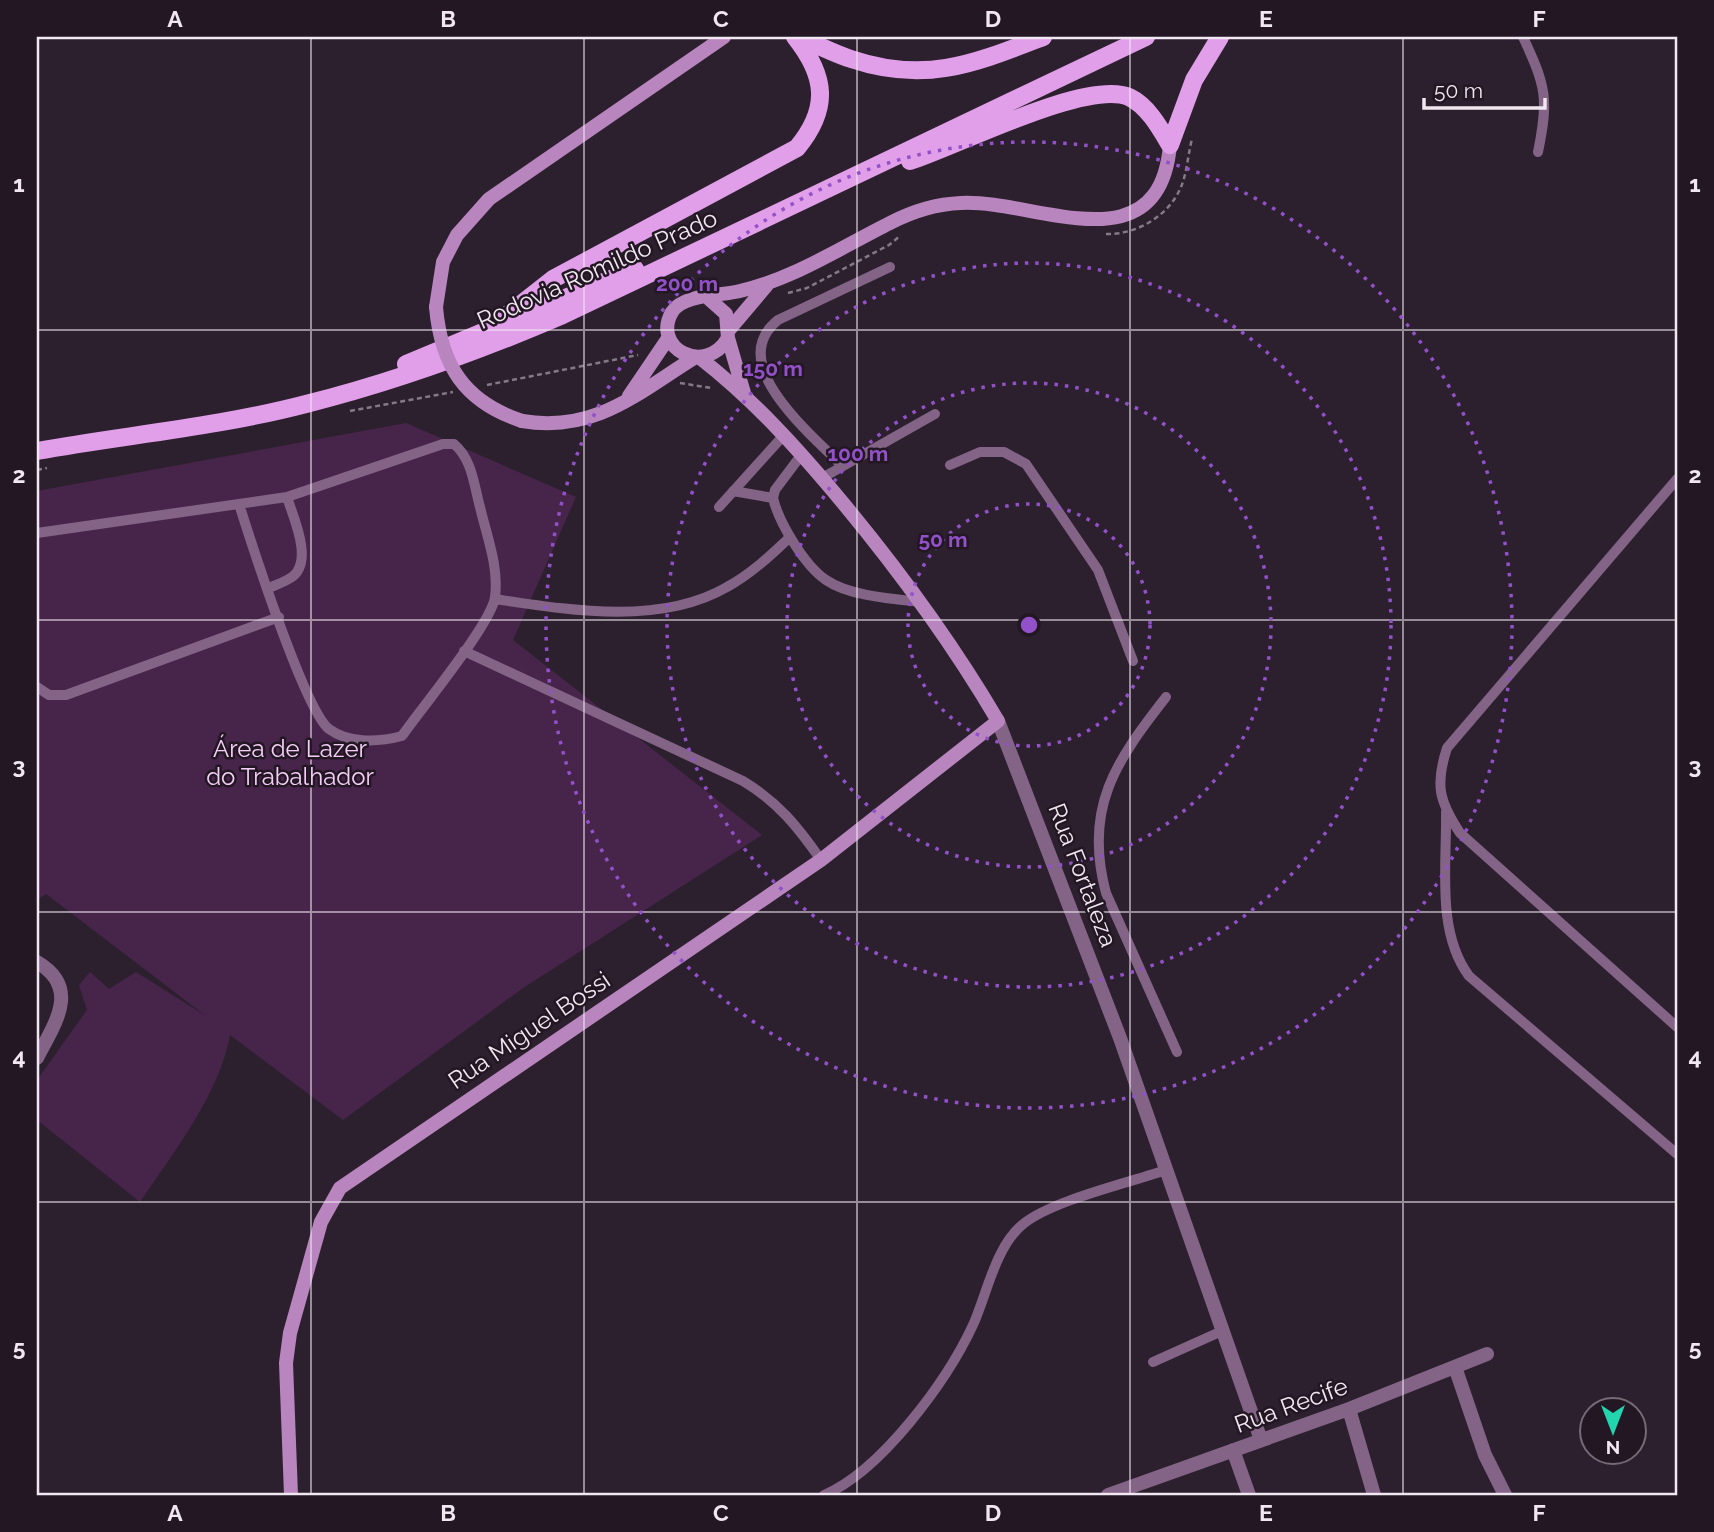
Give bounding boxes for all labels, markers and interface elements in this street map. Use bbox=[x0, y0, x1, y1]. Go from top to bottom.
text: A bbox=[167, 5, 183, 32]
text: B bbox=[440, 5, 456, 32]
text: C bbox=[713, 5, 729, 32]
text: D bbox=[985, 5, 1001, 32]
text: E bbox=[1259, 5, 1273, 32]
text: F bbox=[1532, 5, 1546, 32]
scale bar bbox=[1424, 66, 1544, 110]
text: 50 m bbox=[1434, 78, 1483, 103]
text: 1 bbox=[13, 170, 25, 197]
text: 1 bbox=[1689, 170, 1701, 197]
street label: Rodovia Romildo Prado bbox=[472, 203, 722, 335]
text: 200 m bbox=[656, 271, 718, 296]
text: 150 m bbox=[743, 356, 803, 381]
text: 100 m bbox=[828, 441, 888, 466]
text: 2 bbox=[13, 461, 25, 488]
text: 2 bbox=[1689, 461, 1701, 488]
text: 50 m bbox=[918, 527, 968, 552]
centre of rings bbox=[1017, 613, 1041, 637]
park label: Área de Lazer do Trabalhador bbox=[206, 734, 374, 791]
text: 3 bbox=[13, 752, 25, 779]
text: 3 bbox=[1689, 752, 1701, 779]
street label: Rua Fortaleza bbox=[1042, 799, 1124, 951]
street label: Rua Miguel Bossi bbox=[443, 965, 615, 1095]
text: 4 bbox=[12, 1043, 26, 1070]
text: 4 bbox=[1688, 1043, 1702, 1070]
text: 5 bbox=[13, 1334, 26, 1361]
text: 5 bbox=[1689, 1334, 1702, 1361]
street label: Rua Recife bbox=[1230, 1371, 1352, 1439]
north arrow bbox=[1578, 1396, 1648, 1466]
text: N bbox=[1606, 1437, 1620, 1459]
text: A bbox=[167, 1499, 183, 1526]
text: B bbox=[440, 1499, 456, 1526]
text: C bbox=[713, 1499, 729, 1526]
text: D bbox=[985, 1499, 1001, 1526]
text: E bbox=[1259, 1499, 1273, 1526]
text: F bbox=[1532, 1499, 1546, 1526]

